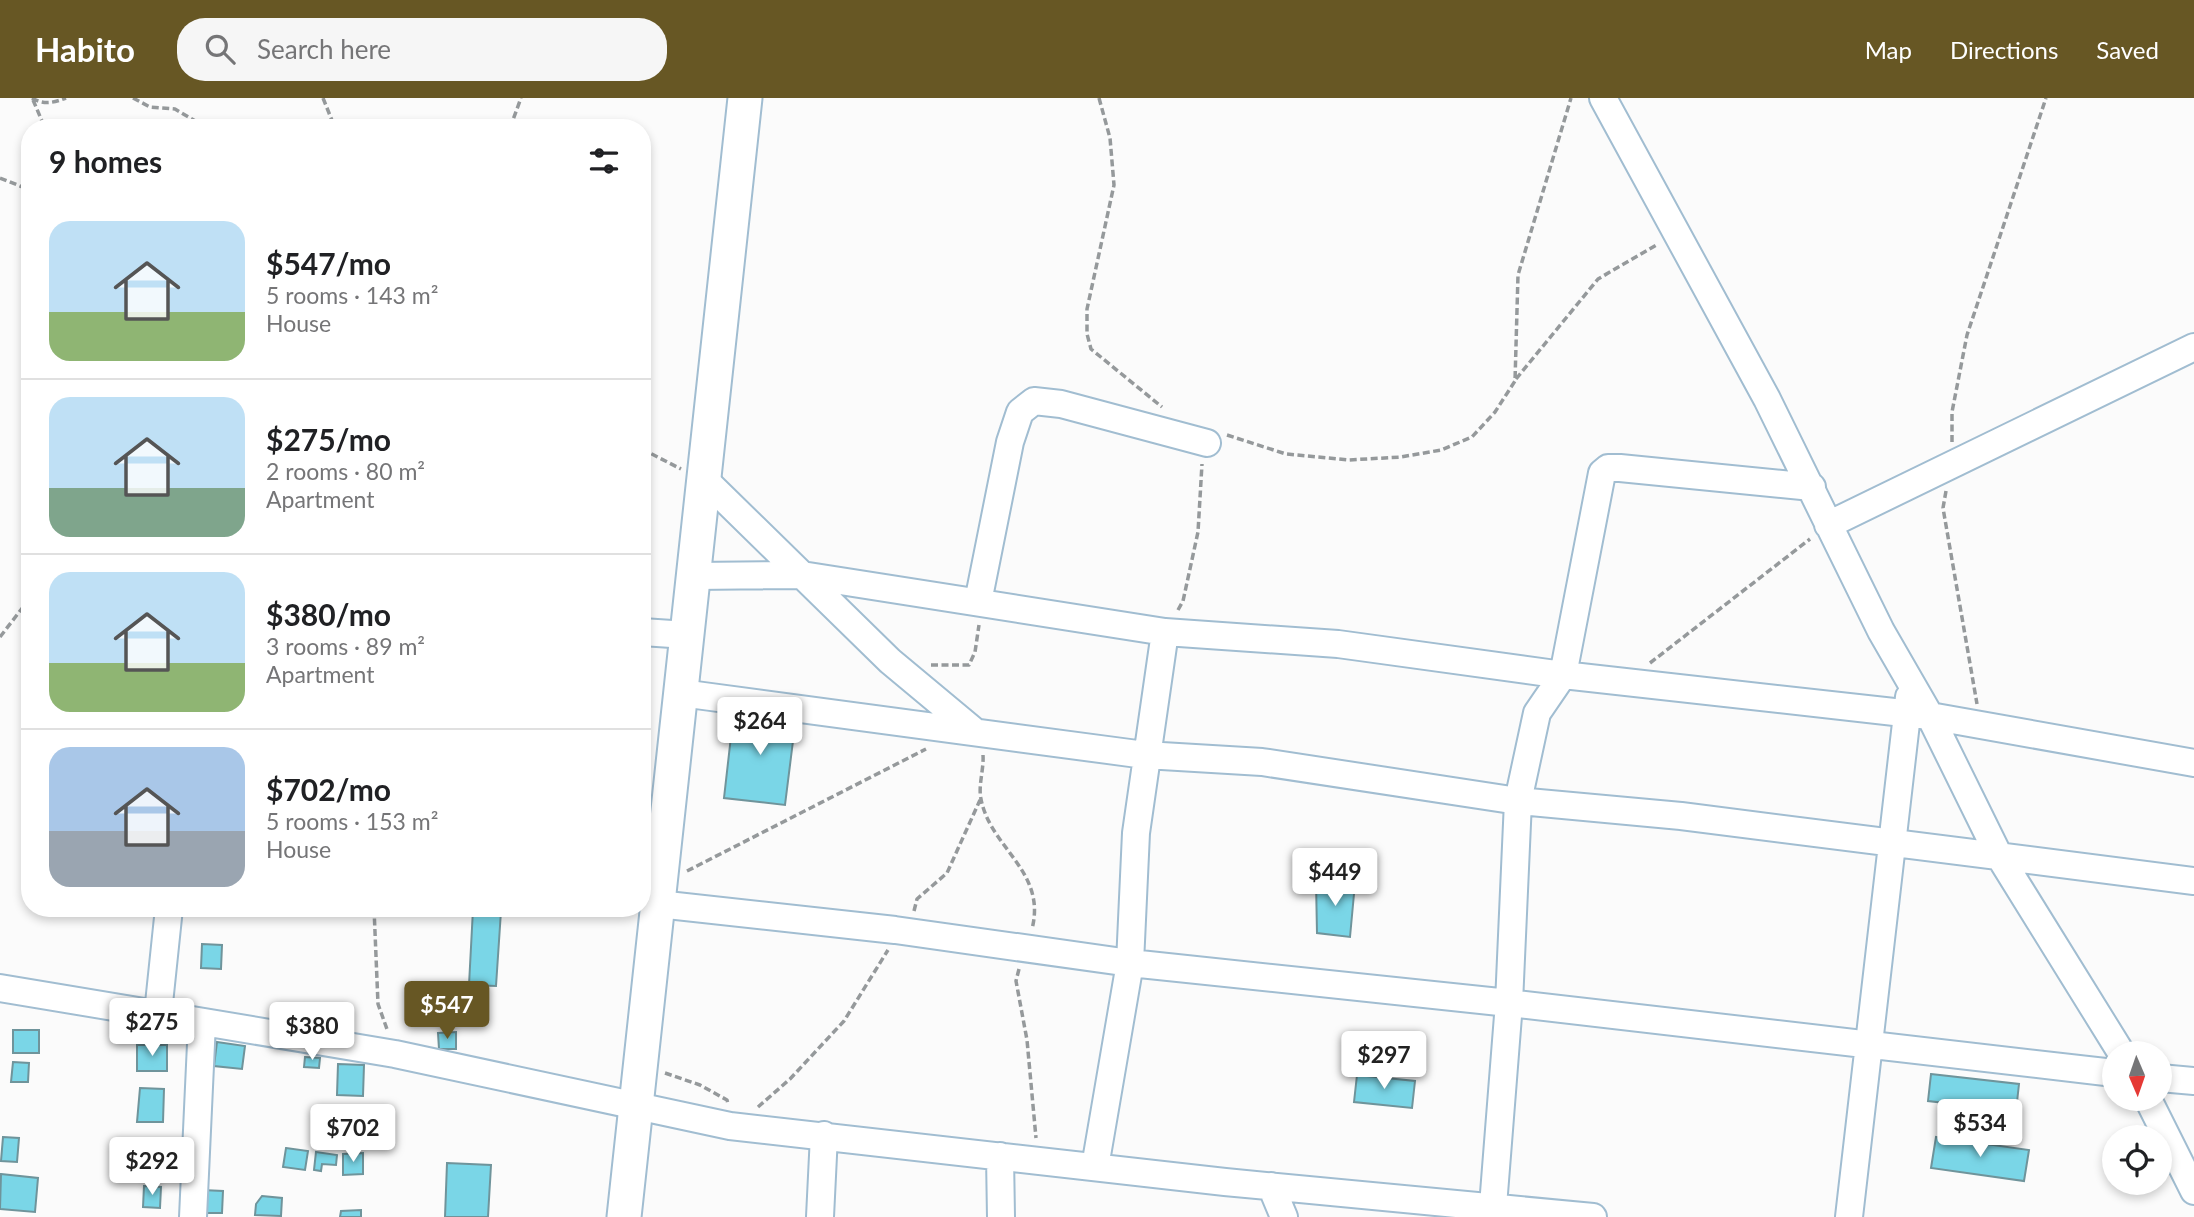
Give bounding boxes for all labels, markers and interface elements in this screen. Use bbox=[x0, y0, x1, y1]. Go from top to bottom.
search box bbox=[177, 18, 667, 81]
text: Habito bbox=[35, 29, 135, 69]
icon: search bbox=[201, 30, 239, 68]
text: Search here bbox=[257, 33, 391, 65]
text: Map bbox=[1865, 35, 1912, 64]
text: Directions bbox=[1950, 35, 2058, 64]
text: Saved bbox=[2096, 35, 2159, 64]
icon: filters bbox=[585, 142, 623, 180]
text: 9 homes bbox=[49, 143, 162, 179]
text: $547/mo bbox=[266, 245, 391, 281]
icon: home bbox=[105, 249, 189, 333]
text: 5 rooms · 143 m² bbox=[266, 281, 438, 309]
text: House bbox=[266, 309, 331, 337]
text: $275/mo bbox=[266, 421, 391, 457]
icon: home bbox=[105, 425, 189, 509]
text: 2 rooms · 80 m² bbox=[266, 457, 425, 485]
text: Apartment bbox=[266, 485, 374, 513]
text: $380/mo bbox=[266, 596, 391, 632]
icon: home bbox=[105, 600, 189, 684]
text: 3 rooms · 89 m² bbox=[266, 632, 425, 660]
text: Apartment bbox=[266, 660, 374, 688]
pin: $264 bbox=[719, 698, 801, 757]
text: $264 bbox=[733, 706, 787, 734]
text: $702/mo bbox=[266, 771, 391, 807]
icon: home bbox=[105, 775, 189, 859]
text: 5 rooms · 153 m² bbox=[266, 807, 438, 835]
text: House bbox=[266, 835, 331, 863]
pin: $449 bbox=[1294, 848, 1376, 908]
text: $449 bbox=[1308, 857, 1362, 885]
pin: $547 bbox=[406, 982, 488, 1041]
text: $547 bbox=[420, 990, 474, 1018]
pin: $275 bbox=[111, 998, 193, 1058]
pin: $380 bbox=[271, 1002, 353, 1062]
text: $275 bbox=[125, 1007, 179, 1035]
text: $380 bbox=[285, 1011, 339, 1039]
pin: $297 bbox=[1343, 1032, 1425, 1091]
text: $297 bbox=[1357, 1040, 1411, 1068]
north arrow bbox=[2102, 1041, 2172, 1111]
map controls bbox=[2102, 1041, 2172, 1195]
pin: $534 bbox=[1939, 1100, 2021, 1159]
pin: $702 bbox=[312, 1104, 394, 1164]
text: $534 bbox=[1953, 1108, 2007, 1136]
text: $702 bbox=[326, 1113, 380, 1141]
button: locate bbox=[2102, 1125, 2172, 1195]
pin: $292 bbox=[111, 1138, 193, 1197]
text: $292 bbox=[125, 1146, 179, 1174]

